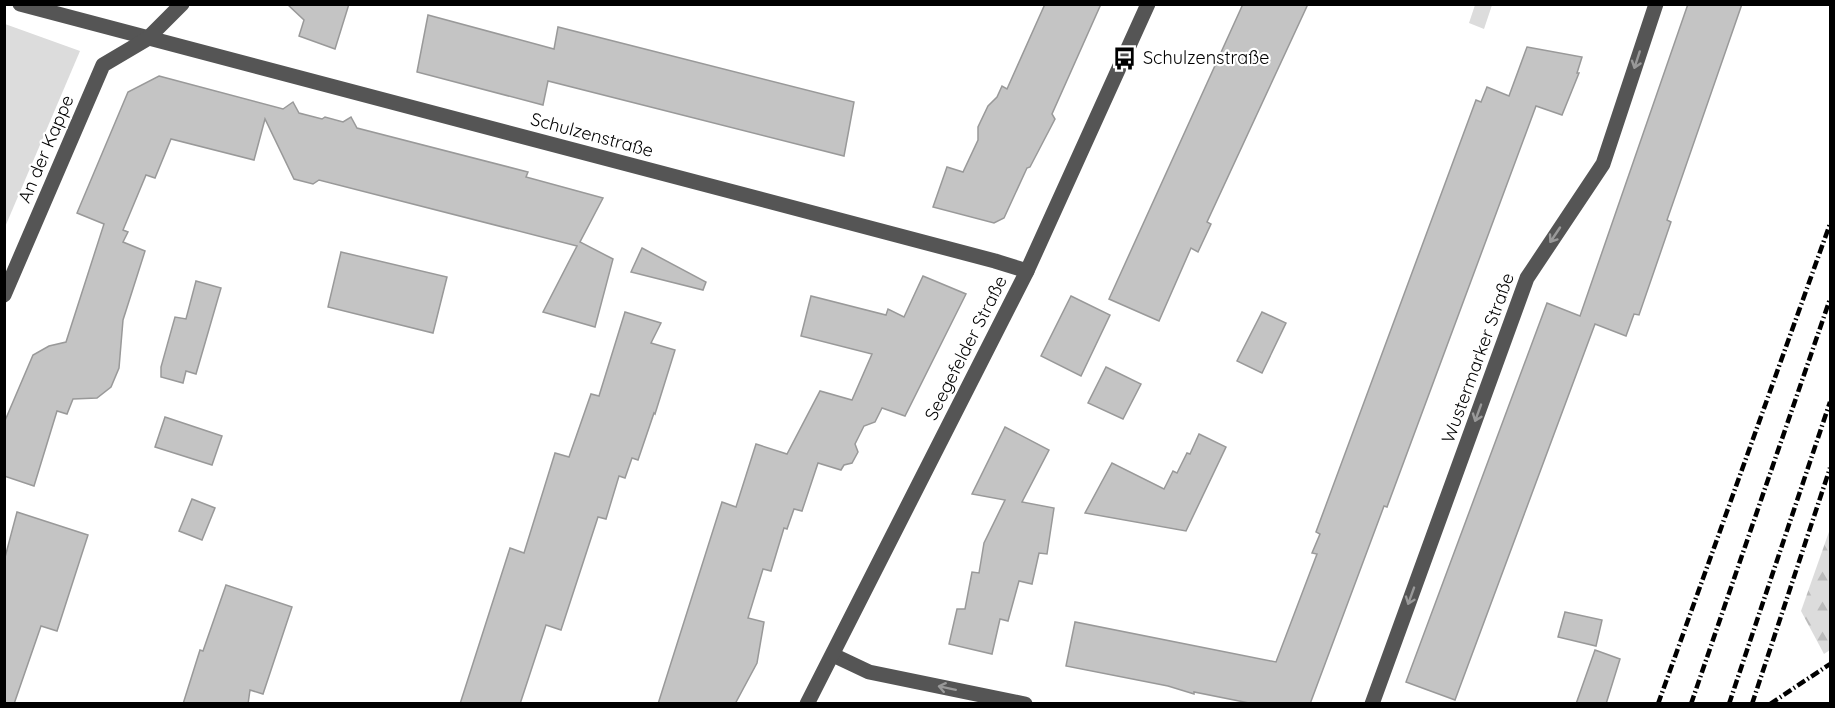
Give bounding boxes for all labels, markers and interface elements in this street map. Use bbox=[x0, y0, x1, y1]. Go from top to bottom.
bus stop icon: Schulzenstraße bbox=[1112, 45, 1138, 71]
place label: Schulzenstraße bbox=[1143, 46, 1269, 69]
one-way arrow bbox=[1631, 50, 1642, 69]
street label: An der Kappe bbox=[12, 91, 79, 206]
street label: Schulzenstraße bbox=[528, 107, 656, 162]
one-way arrow bbox=[1549, 226, 1561, 243]
street label: Wustermarker Straße bbox=[1436, 270, 1519, 446]
street label: Seegefelder Straße bbox=[919, 272, 1012, 424]
one-way arrow bbox=[1471, 403, 1482, 421]
one-way arrow bbox=[1405, 586, 1416, 605]
one-way arrow bbox=[938, 682, 957, 693]

